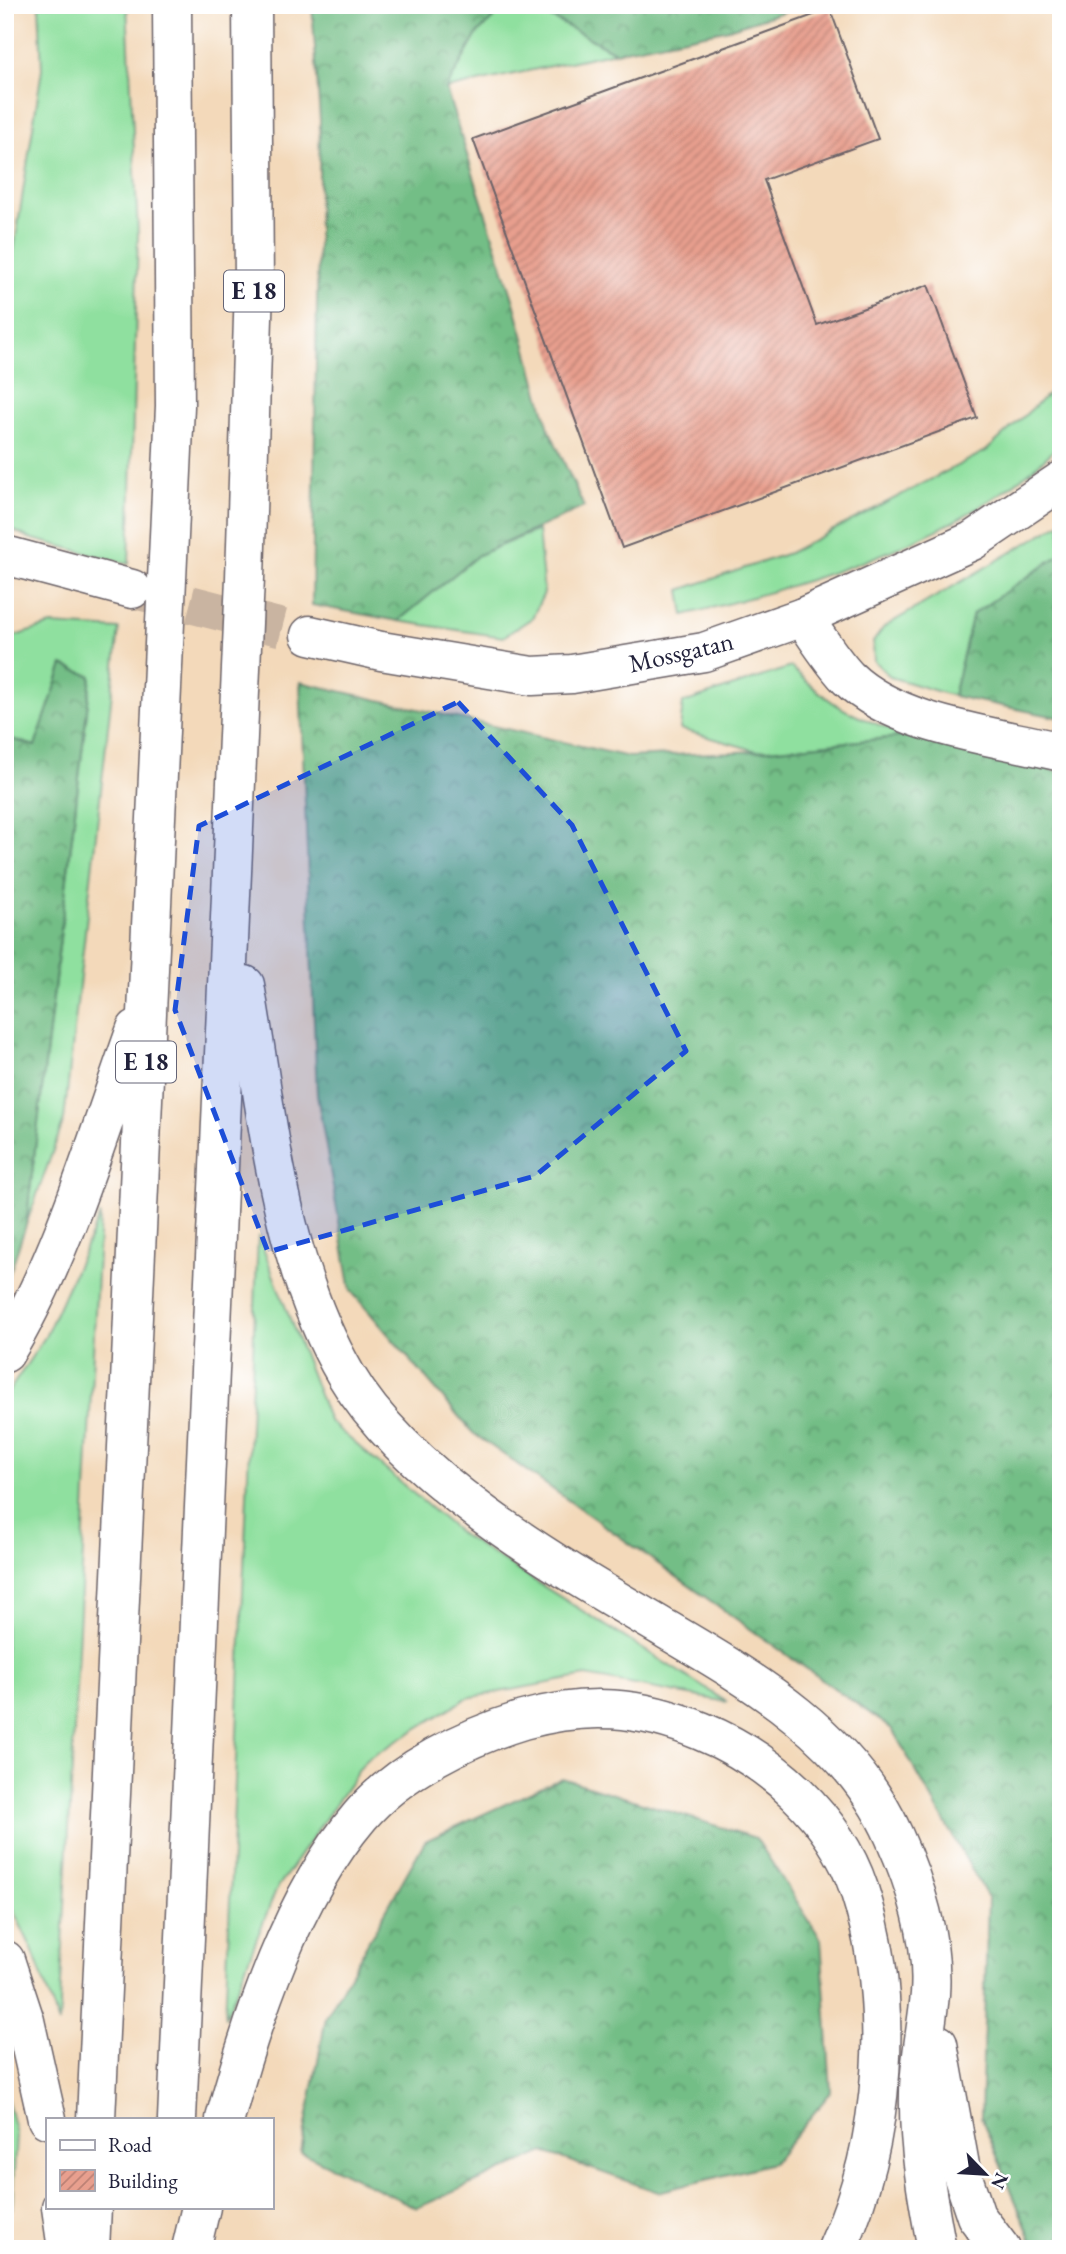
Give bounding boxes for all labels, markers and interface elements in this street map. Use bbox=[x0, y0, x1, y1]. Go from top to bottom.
road number: E 18 bbox=[224, 270, 284, 312]
street label: Mossgatan bbox=[625, 623, 737, 681]
road number: E 18 bbox=[116, 1042, 176, 1082]
legend bbox=[46, 2118, 273, 2208]
text: Road bbox=[108, 2131, 152, 2158]
north arrow bbox=[950, 2138, 1020, 2208]
text: Building bbox=[108, 2167, 178, 2194]
text: N bbox=[985, 2169, 1015, 2194]

